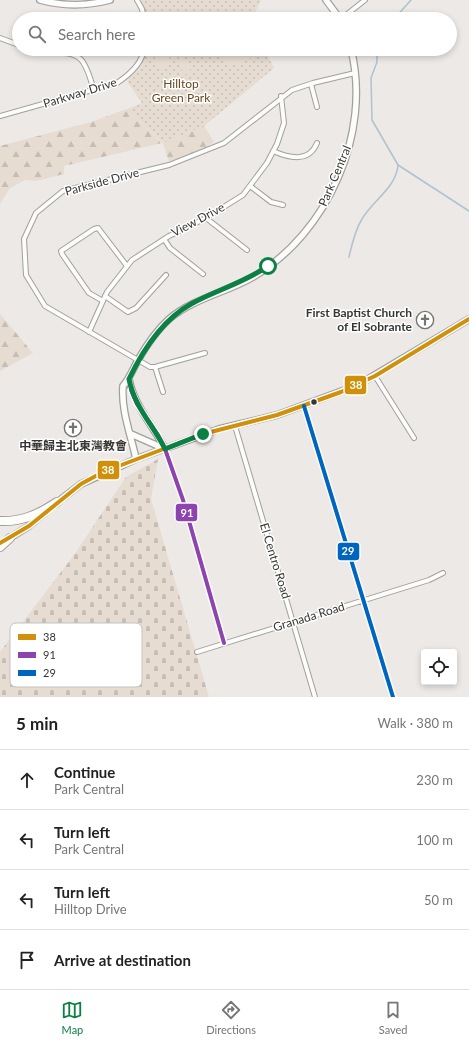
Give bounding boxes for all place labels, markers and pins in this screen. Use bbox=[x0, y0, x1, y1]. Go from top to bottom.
place label: First Baptist Church of El Sobrante bbox=[306, 305, 413, 334]
church icon: First Baptist Church of El Sobrante bbox=[415, 310, 435, 330]
unlabelled marker bbox=[309, 397, 319, 407]
church icon: 中華歸主北東灣教會 bbox=[63, 418, 83, 438]
place label: 中華歸主北東灣教會 bbox=[19, 438, 127, 453]

